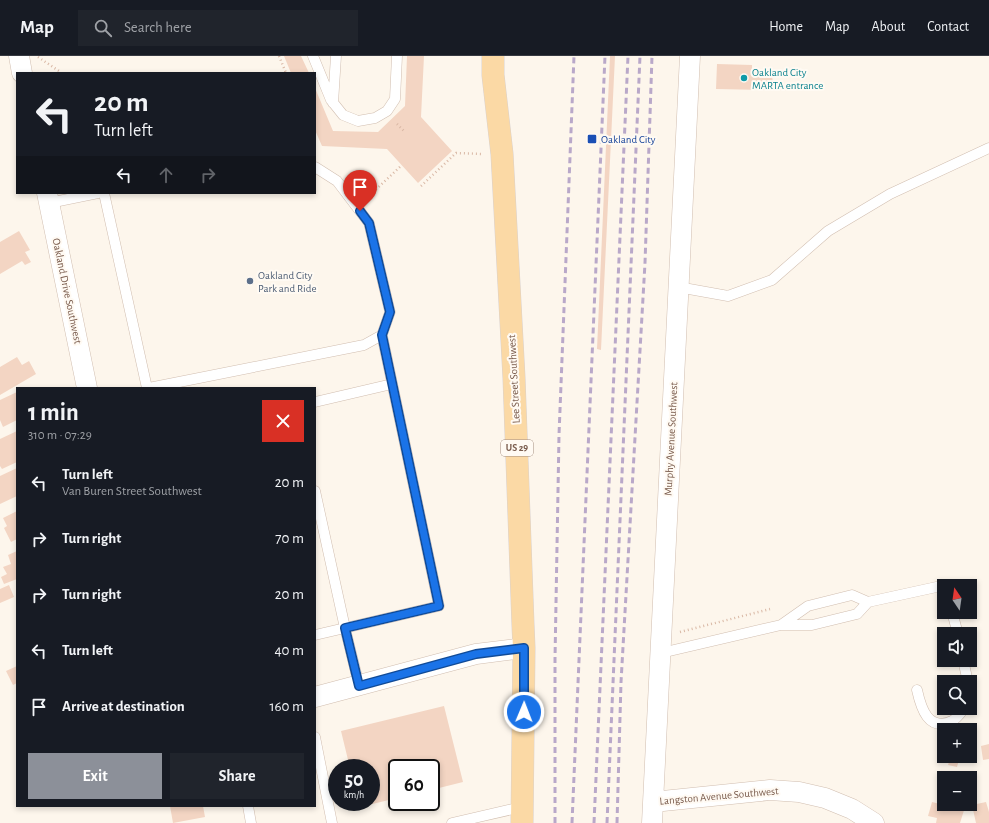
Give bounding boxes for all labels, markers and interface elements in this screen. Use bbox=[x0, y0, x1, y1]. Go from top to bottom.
search box bbox=[78, 10, 358, 46]
icon: search bbox=[92, 17, 114, 39]
text: Map bbox=[20, 18, 54, 37]
text: Search here bbox=[124, 20, 192, 35]
text: Home bbox=[769, 20, 803, 34]
text: Map bbox=[825, 20, 849, 34]
text: About bbox=[871, 20, 905, 34]
text: Contact bbox=[927, 20, 969, 34]
place label: Oakland City MARTA entrance bbox=[752, 67, 823, 91]
marker: Oakland City MARTA entrance bbox=[739, 73, 749, 83]
icon: left bbox=[28, 88, 80, 140]
text: 20 m bbox=[94, 89, 149, 117]
text: Turn left bbox=[94, 122, 153, 140]
marker: Oakland City bbox=[586, 133, 598, 145]
place label: Oakland City bbox=[601, 134, 656, 145]
icon: left bbox=[113, 164, 135, 186]
icon: ahead bbox=[155, 164, 177, 186]
icon: right bbox=[197, 164, 219, 186]
pin bbox=[343, 170, 377, 211]
icon: arrive bbox=[349, 176, 371, 198]
street label: Oakland Drive Southwest bbox=[50, 237, 84, 345]
place label: Oakland City Park and Ride bbox=[258, 270, 317, 294]
marker: Oakland City Park and Ride bbox=[245, 276, 255, 286]
street label: Lee Street Southwest bbox=[506, 334, 522, 424]
street label: Murphy Avenue Southwest bbox=[663, 381, 679, 496]
button: close bbox=[262, 400, 304, 442]
text: 1 min bbox=[28, 401, 79, 425]
text: 310 m · 07:29 bbox=[28, 429, 92, 442]
road number: US 29 bbox=[501, 440, 533, 456]
text: Turn left bbox=[62, 467, 113, 482]
icon: left bbox=[28, 472, 50, 494]
text: 20 m bbox=[275, 475, 304, 490]
text: Van Buren Street Southwest bbox=[62, 485, 202, 498]
icon: right bbox=[28, 528, 50, 550]
text: Turn right bbox=[62, 531, 121, 546]
text: 70 m bbox=[275, 531, 304, 546]
north arrow bbox=[937, 579, 977, 619]
map controls bbox=[937, 579, 977, 811]
icon: right bbox=[28, 584, 50, 606]
text: Turn right bbox=[62, 587, 121, 602]
text: 20 m bbox=[275, 587, 304, 602]
button: sound bbox=[937, 627, 977, 667]
icon: left bbox=[28, 640, 50, 662]
text: Turn left bbox=[62, 643, 113, 658]
text: 40 m bbox=[274, 643, 304, 658]
button: search bbox=[937, 675, 977, 715]
position arrow bbox=[503, 691, 545, 733]
icon: arrive bbox=[28, 696, 50, 718]
text: Arrive at destination bbox=[62, 699, 185, 714]
text: 160 m bbox=[269, 699, 304, 714]
button: + bbox=[937, 723, 977, 763]
button: Exit bbox=[28, 753, 162, 799]
button: Share bbox=[170, 753, 304, 799]
speed limit sign: 60 bbox=[388, 759, 440, 811]
text: 50 bbox=[344, 770, 364, 790]
button: − bbox=[937, 771, 977, 811]
street label: Langston Avenue Southwest bbox=[659, 785, 780, 807]
text: km/h bbox=[344, 790, 364, 800]

